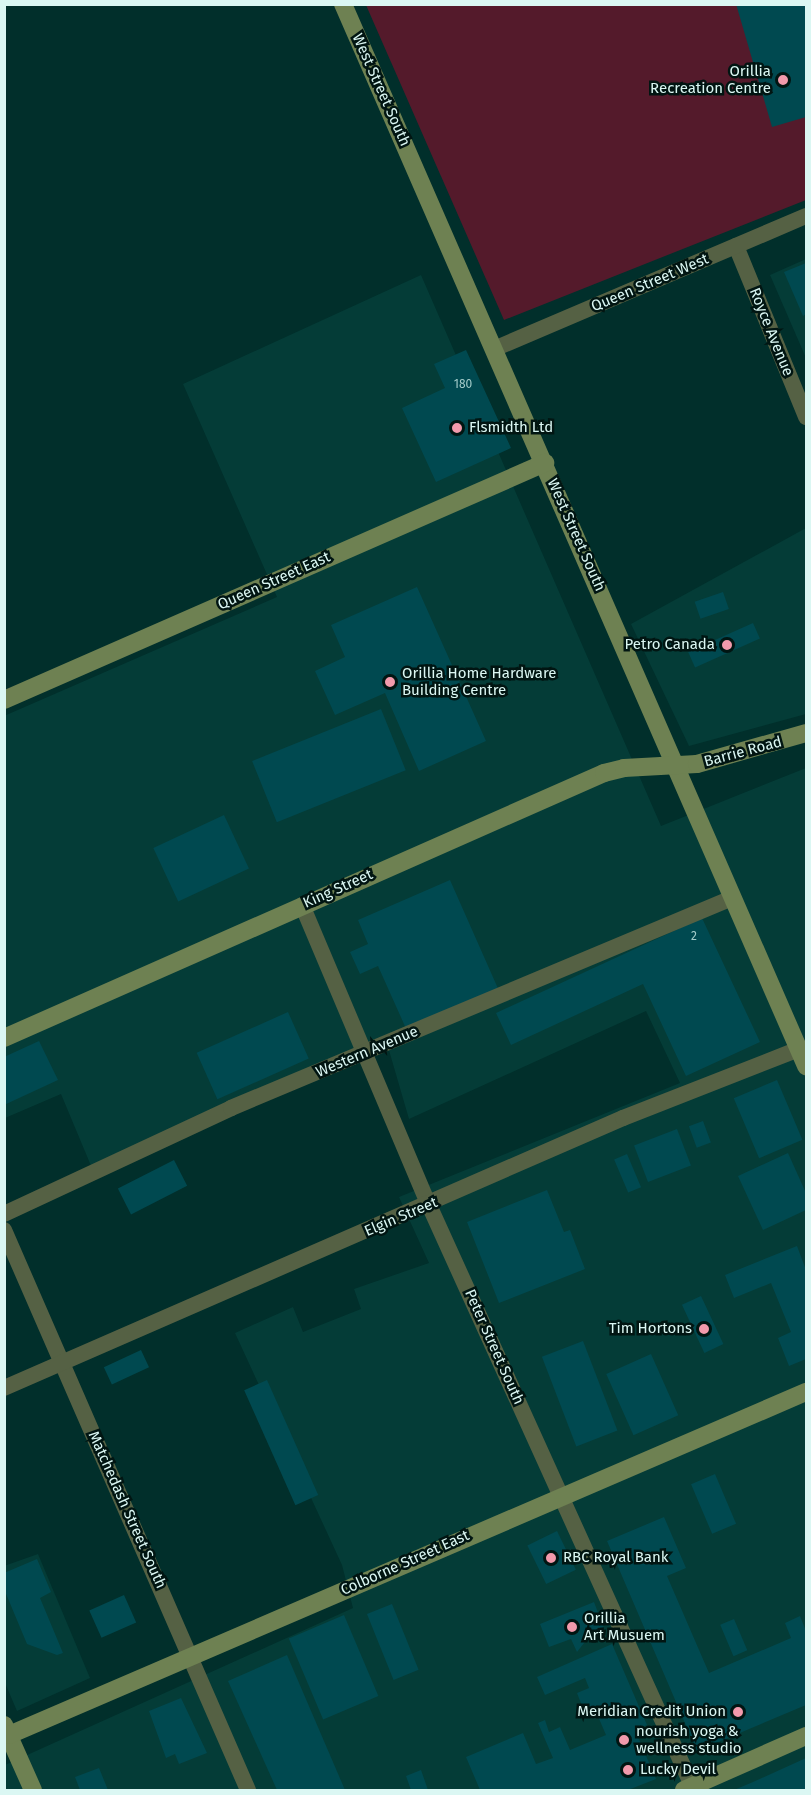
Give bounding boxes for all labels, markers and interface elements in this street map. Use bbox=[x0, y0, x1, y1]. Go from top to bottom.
street label: West Street South bbox=[348, 31, 414, 149]
place label: Orillia Recreation Centre bbox=[650, 62, 771, 97]
marker: Orillia Recreation Centre bbox=[776, 73, 790, 87]
street label: Queen Street West bbox=[589, 250, 711, 316]
street label: Royce Avenue bbox=[745, 285, 797, 379]
house number: 180 bbox=[454, 378, 472, 392]
place label: Flsmidth Ltd bbox=[469, 419, 553, 437]
marker: Flsmidth Ltd bbox=[450, 421, 464, 435]
street label: West Street South bbox=[543, 476, 609, 594]
street label: Queen Street East bbox=[215, 548, 333, 614]
place label: Petro Canada bbox=[625, 636, 715, 654]
marker: Petro Canada bbox=[720, 638, 734, 652]
place label: Orillia Home Hardware Building Centre bbox=[402, 664, 556, 699]
marker: Orillia Home Hardware Building Centre bbox=[383, 675, 397, 689]
street label: Barrie Road bbox=[702, 733, 784, 771]
street label: King Street bbox=[300, 866, 376, 912]
house number: 2 bbox=[691, 930, 697, 944]
street label: Western Avenue bbox=[313, 1022, 421, 1082]
street label: Elgin Street bbox=[362, 1194, 440, 1240]
street label: Peter Street South bbox=[461, 1287, 527, 1407]
place label: Tim Hortons bbox=[609, 1320, 692, 1338]
marker: Tim Hortons bbox=[697, 1322, 711, 1336]
street label: Matchedash Street South bbox=[84, 1428, 170, 1592]
street label: Colborne Street East bbox=[338, 1527, 472, 1599]
place label: RBC Royal Bank bbox=[563, 1549, 668, 1567]
marker: RBC Royal Bank bbox=[544, 1551, 558, 1565]
place label: Orillia Art Musuem bbox=[584, 1609, 665, 1644]
marker: Orillia Art Musuem bbox=[565, 1620, 579, 1634]
place label: Meridian Credit Union bbox=[577, 1703, 726, 1721]
marker: Meridian Credit Union bbox=[731, 1705, 745, 1719]
place label: nourish yoga & wellness studio bbox=[636, 1722, 742, 1757]
marker: nourish yoga & wellness studio bbox=[617, 1733, 631, 1747]
place label: Lucky Devil bbox=[640, 1761, 716, 1779]
marker: Lucky Devil bbox=[621, 1763, 635, 1777]

